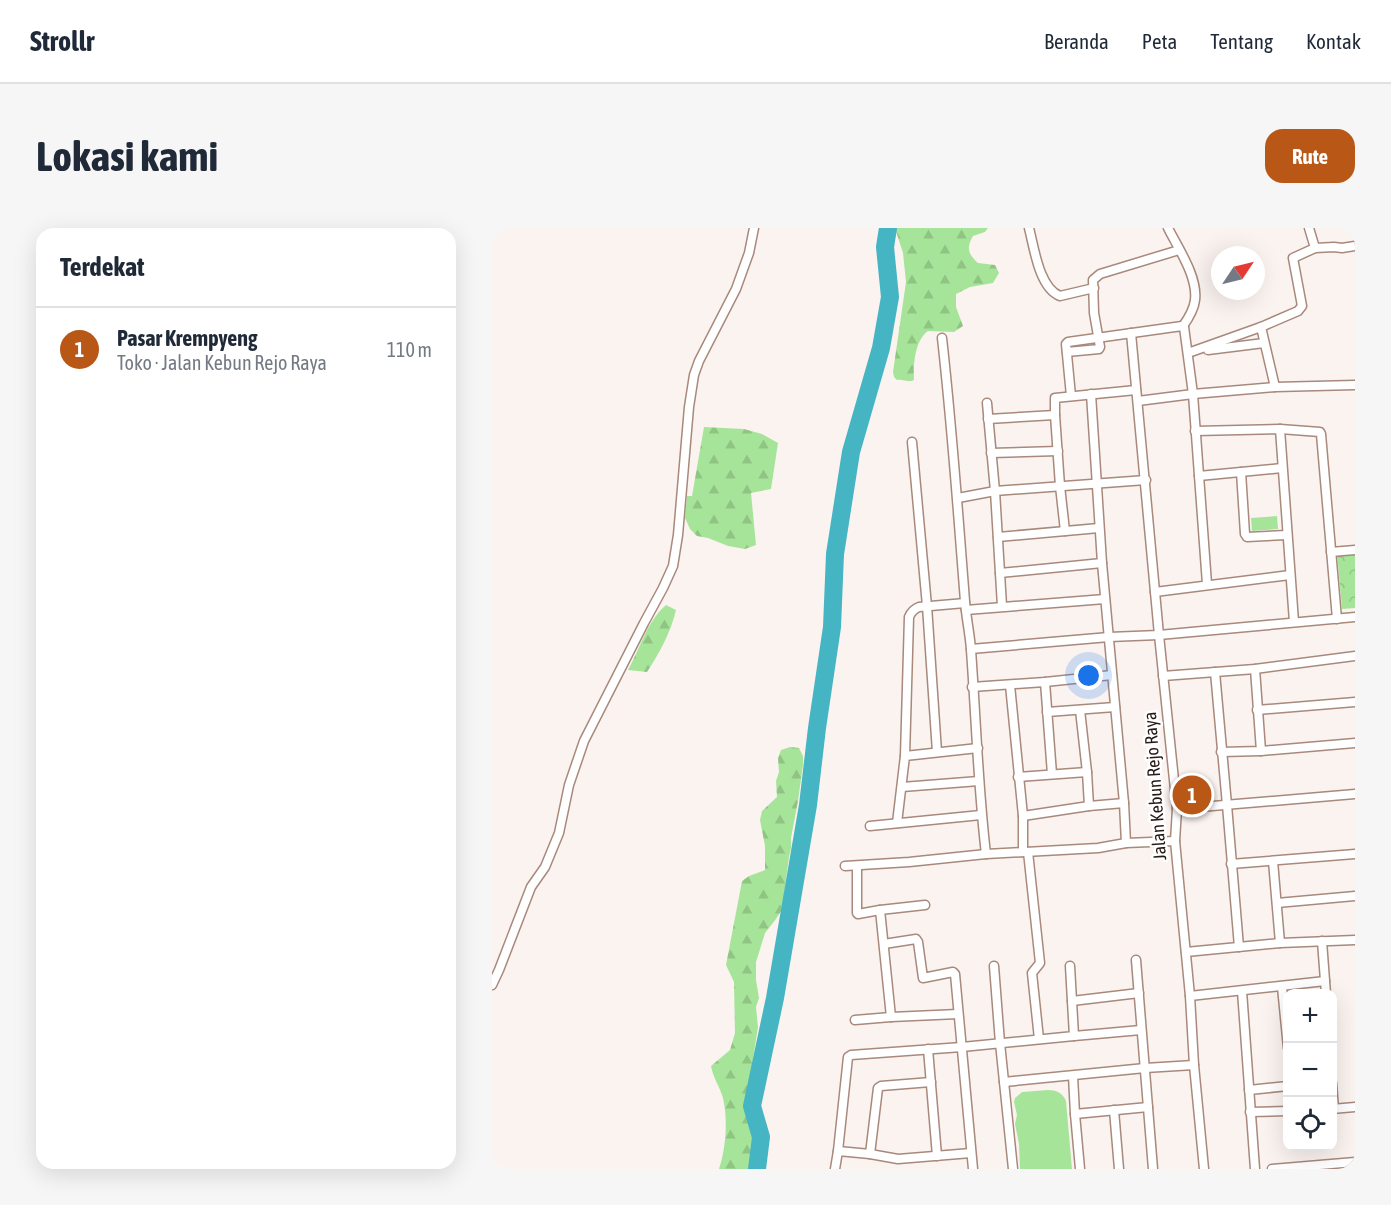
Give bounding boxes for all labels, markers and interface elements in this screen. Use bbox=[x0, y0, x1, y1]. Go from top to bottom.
text: Strollr bbox=[30, 25, 94, 57]
text: Beranda bbox=[1044, 29, 1109, 53]
text: Peta bbox=[1142, 29, 1177, 53]
text: Tentang bbox=[1210, 29, 1273, 53]
text: Kontak bbox=[1306, 29, 1361, 53]
button: Rute bbox=[1265, 129, 1355, 183]
text: Lokasi kami bbox=[36, 132, 218, 180]
north arrow bbox=[1211, 246, 1265, 300]
text: Terdekat bbox=[60, 252, 144, 282]
text: Pasar Krempyeng bbox=[117, 325, 257, 351]
text: 1 bbox=[75, 338, 84, 361]
text: 110 m bbox=[387, 338, 432, 361]
text: Toko · Jalan Kebun Rejo Raya bbox=[117, 351, 327, 374]
your location bbox=[1074, 661, 1103, 690]
street label: Jalan Kebun Rejo Raya bbox=[1139, 711, 1170, 861]
pin: 1 bbox=[1172, 772, 1212, 818]
map controls bbox=[1283, 989, 1337, 1151]
button: + bbox=[1283, 989, 1337, 1043]
button: − bbox=[1283, 1043, 1337, 1097]
button: locate bbox=[1283, 1097, 1337, 1151]

